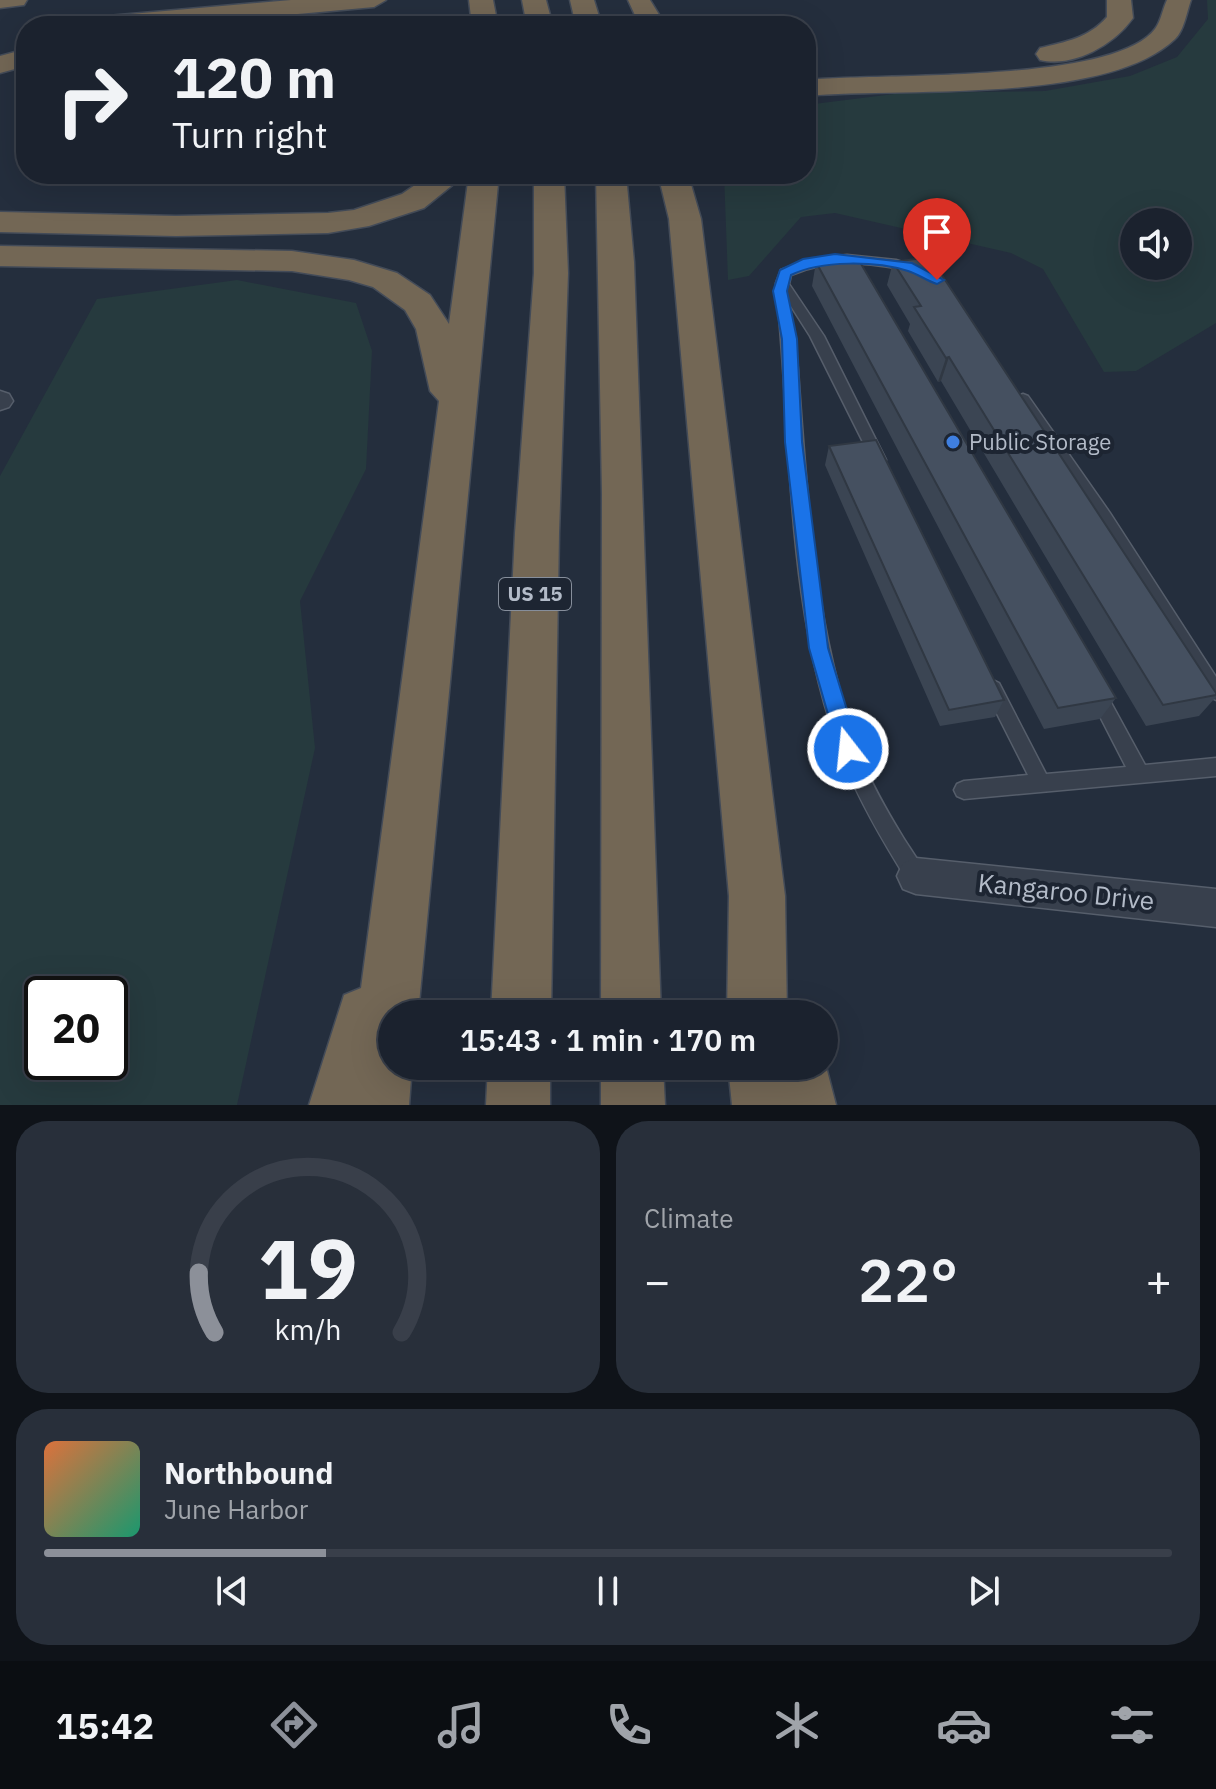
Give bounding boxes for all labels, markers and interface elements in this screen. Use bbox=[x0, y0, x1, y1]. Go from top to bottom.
text: 120 m bbox=[172, 41, 336, 113]
icon: right bbox=[40, 48, 144, 152]
text: Turn right bbox=[172, 111, 328, 158]
pin bbox=[903, 198, 971, 280]
map controls bbox=[1120, 208, 1192, 280]
button: sound bbox=[1120, 208, 1192, 280]
icon: arrive bbox=[915, 210, 959, 254]
place label: Public Storage bbox=[969, 427, 1111, 456]
marker: Public Storage bbox=[944, 433, 962, 451]
road number: US 15 bbox=[499, 578, 571, 610]
position arrow bbox=[806, 707, 890, 791]
street label: Kangaroo Drive bbox=[976, 865, 1156, 917]
speed limit sign: 20 bbox=[24, 976, 128, 1080]
text: 15:43 · 1 min · 170 m bbox=[460, 1020, 756, 1059]
text: Climate bbox=[644, 1201, 734, 1235]
text: 19 bbox=[258, 1214, 358, 1322]
text: 22° bbox=[858, 1240, 958, 1319]
text: − bbox=[644, 1252, 670, 1309]
text: + bbox=[1146, 1252, 1172, 1309]
text: km/h bbox=[274, 1311, 342, 1348]
text: Northbound bbox=[164, 1453, 333, 1492]
text: June Harbor bbox=[164, 1492, 308, 1526]
icon: previous bbox=[210, 1569, 254, 1613]
icon: pause bbox=[586, 1569, 630, 1613]
icon: next bbox=[962, 1569, 1006, 1613]
icon: directions bbox=[266, 1697, 322, 1753]
icon: music bbox=[433, 1697, 489, 1753]
icon: phone bbox=[601, 1697, 657, 1753]
icon: climate bbox=[769, 1697, 825, 1753]
icon: car bbox=[936, 1697, 992, 1753]
icon: filters bbox=[1104, 1697, 1160, 1753]
text: 15:42 bbox=[56, 1702, 154, 1749]

